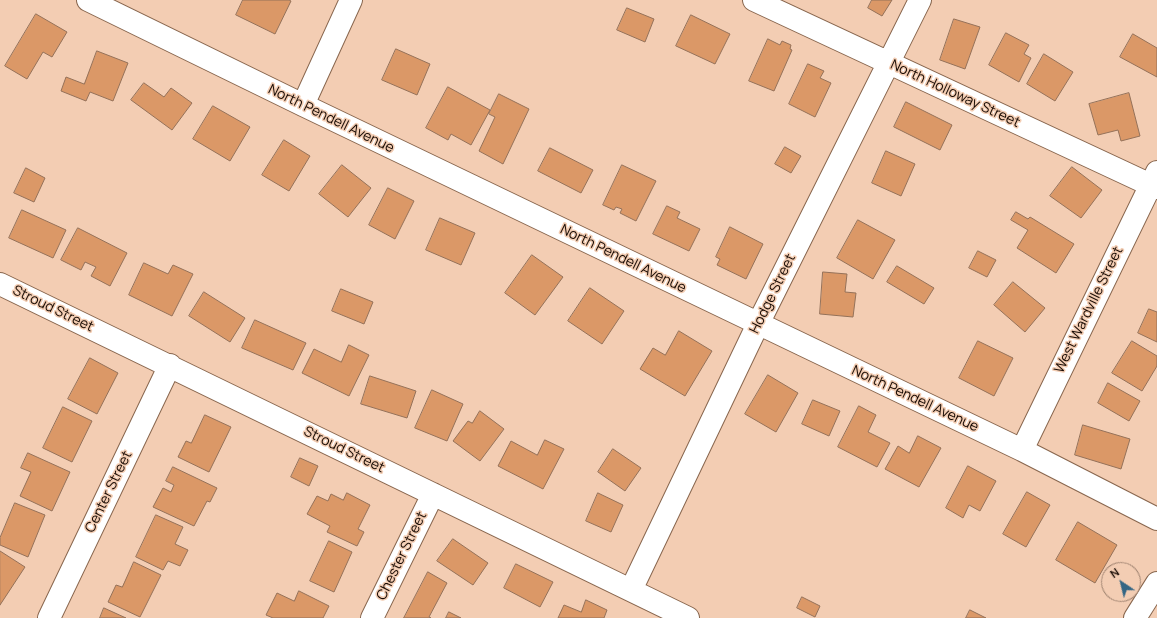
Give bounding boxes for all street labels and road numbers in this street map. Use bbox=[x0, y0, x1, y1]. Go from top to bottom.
street label: North Holloway Street bbox=[888, 57, 1022, 131]
street label: North Pendell Avenue bbox=[265, 81, 397, 157]
street label: North Pendell Avenue bbox=[557, 221, 689, 297]
street label: West Wardville Street bbox=[1051, 244, 1127, 376]
street label: Hodge Street bbox=[746, 251, 800, 337]
street label: Stroud Street bbox=[10, 282, 96, 336]
street label: North Pendell Avenue bbox=[849, 362, 981, 436]
street label: Stroud Street bbox=[301, 423, 387, 477]
street label: Center Street bbox=[82, 448, 136, 536]
street label: Chester Street bbox=[373, 509, 431, 603]

